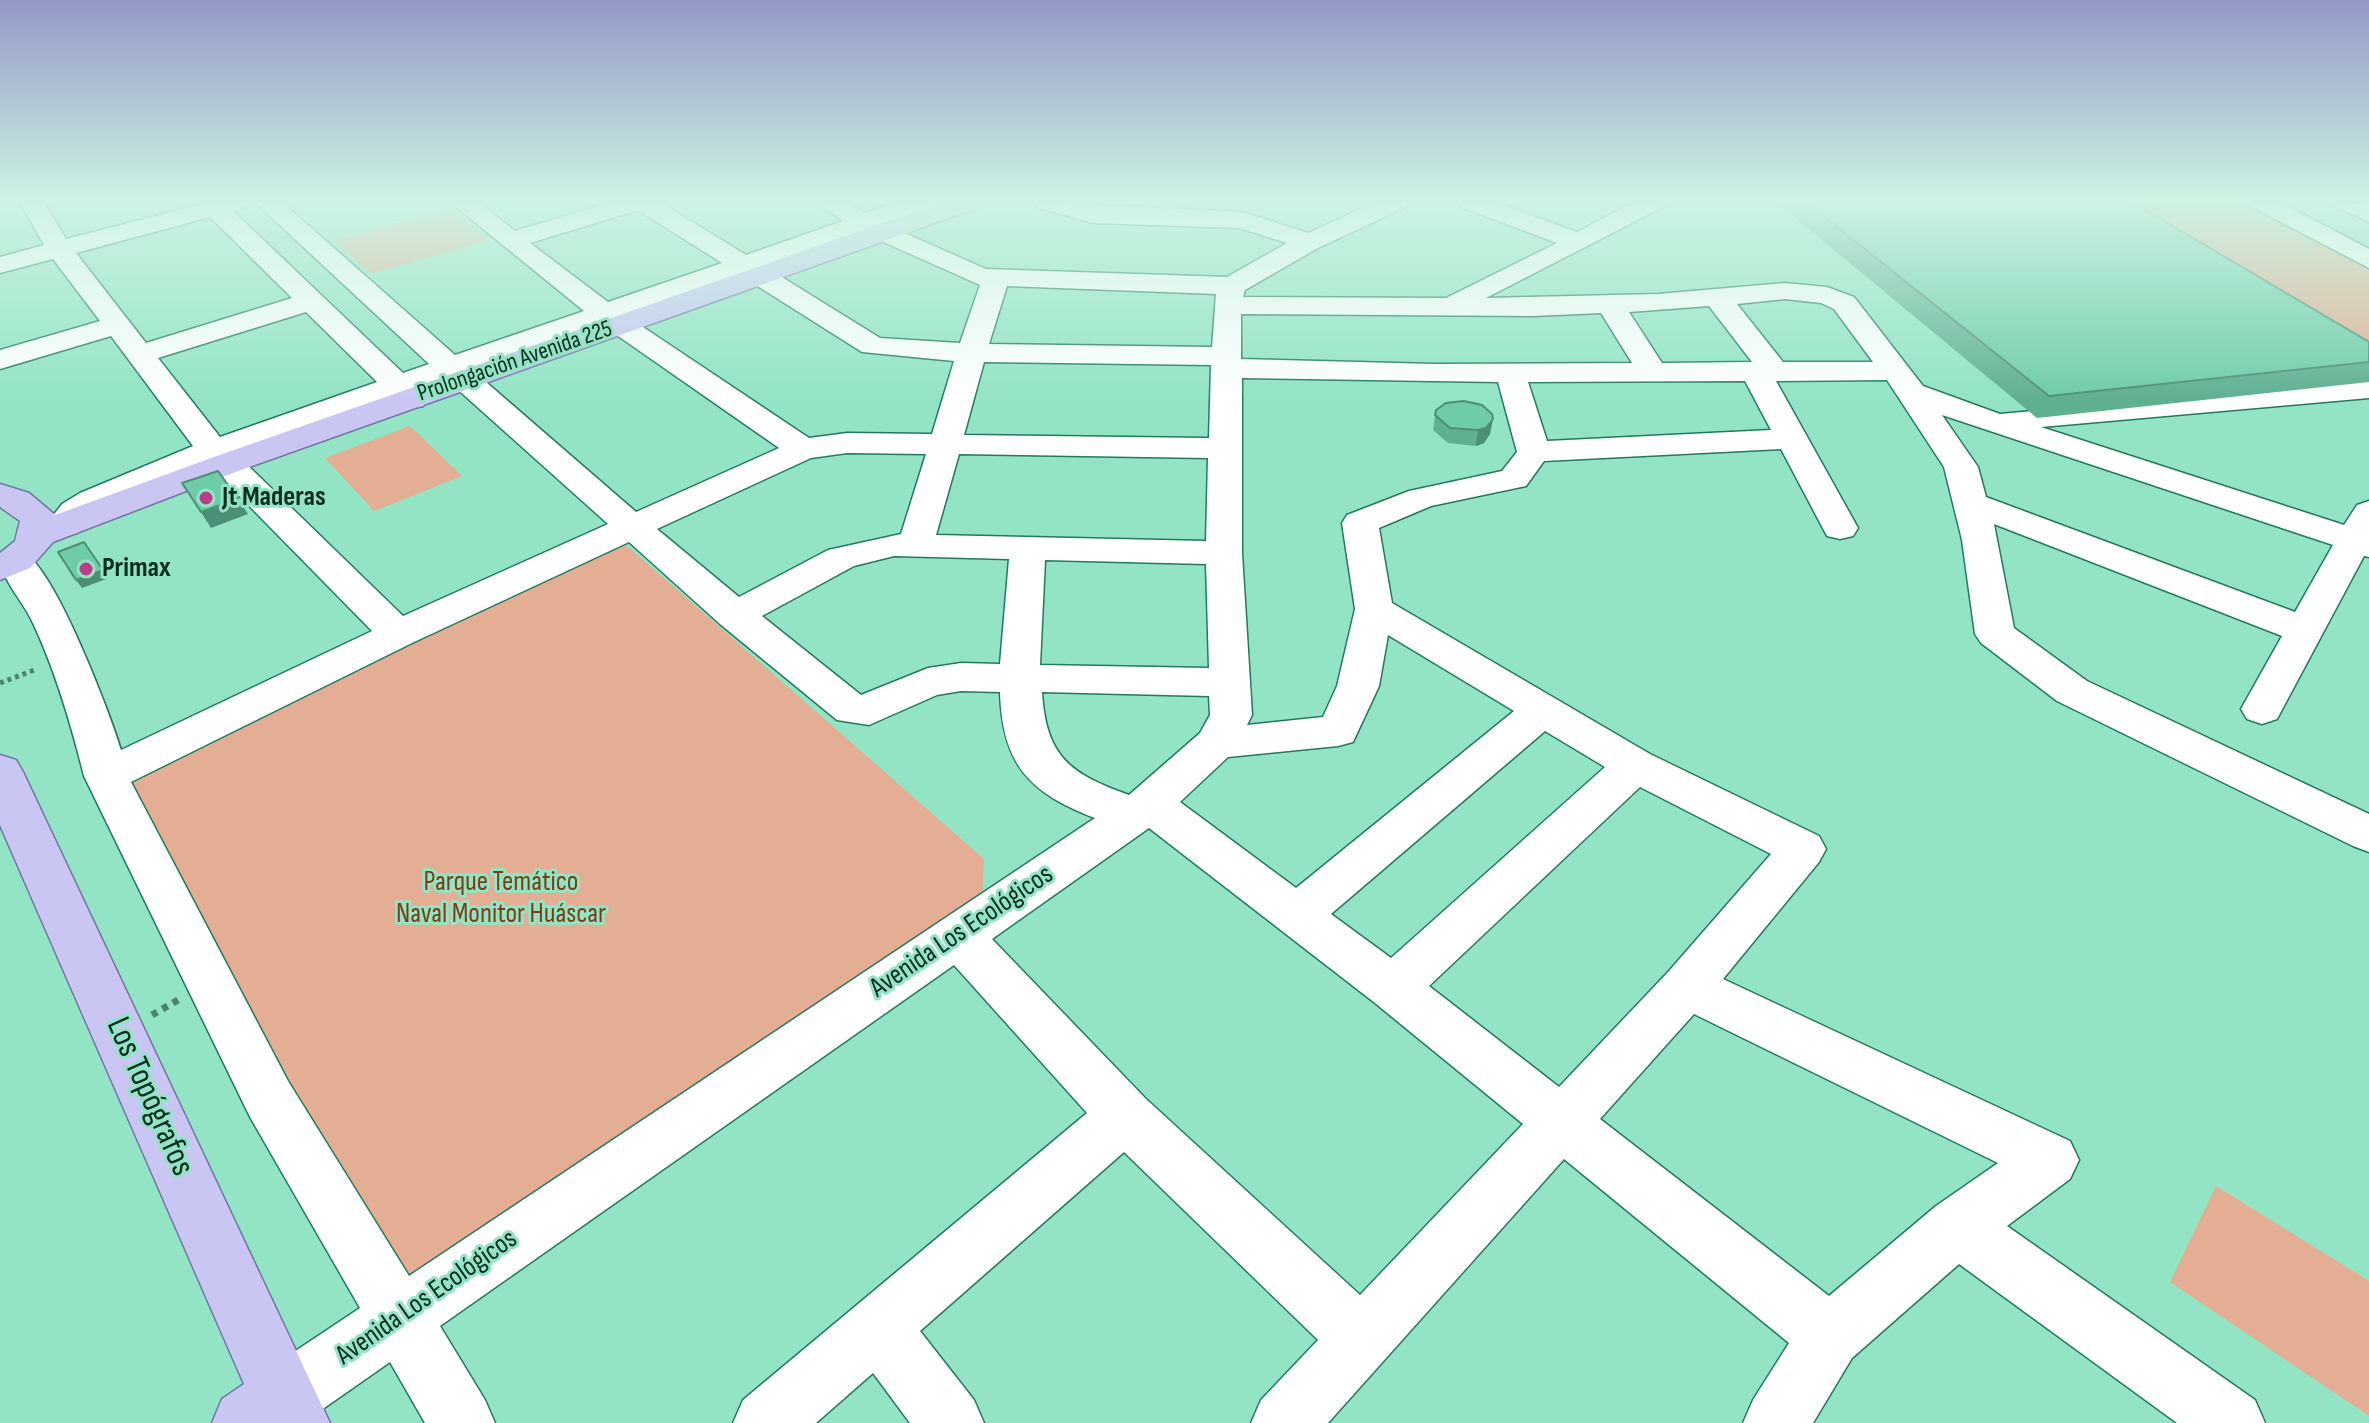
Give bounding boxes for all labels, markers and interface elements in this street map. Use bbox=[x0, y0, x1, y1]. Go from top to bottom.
street label: Prolongación Avenida 225 bbox=[414, 315, 616, 409]
place label: Jt Maderas bbox=[222, 481, 326, 515]
marker: Jt Maderas bbox=[197, 489, 215, 507]
place label: Primax bbox=[102, 552, 171, 586]
marker: Primax bbox=[77, 560, 95, 578]
street label: Avenida Los Ecológicos bbox=[864, 858, 1060, 1006]
park label: Parque Temático Naval Monitor Huáscar bbox=[396, 866, 606, 932]
street label: Los Topógrafos bbox=[96, 1012, 202, 1182]
street label: Avenida Los Ecológicos bbox=[330, 1223, 524, 1373]

